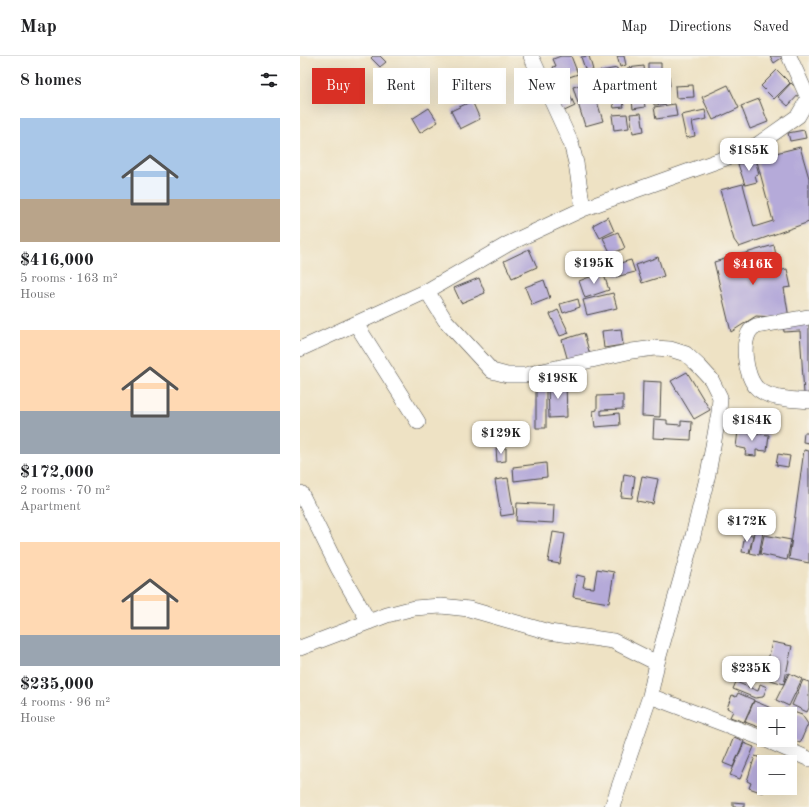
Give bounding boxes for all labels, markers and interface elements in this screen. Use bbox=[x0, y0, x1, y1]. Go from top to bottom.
text: Map bbox=[20, 18, 57, 37]
text: Map bbox=[621, 20, 647, 34]
text: Directions bbox=[669, 20, 731, 34]
text: Saved bbox=[753, 20, 789, 34]
chip: Buy bbox=[312, 68, 365, 104]
chip: Rent bbox=[373, 68, 430, 104]
chip: Filters bbox=[438, 68, 506, 104]
chip: New bbox=[514, 68, 570, 104]
chip: Apartment bbox=[578, 68, 671, 104]
icon: filters bbox=[258, 69, 280, 91]
text: 8 homes bbox=[20, 72, 82, 89]
pin: $185K bbox=[721, 138, 777, 172]
icon: home bbox=[114, 144, 186, 216]
text: $185K bbox=[729, 144, 769, 157]
pin: $195K bbox=[566, 251, 622, 285]
text: $416,000 bbox=[20, 252, 94, 269]
pin: $416K bbox=[725, 252, 781, 286]
text: $195K bbox=[574, 257, 614, 270]
text: $416K bbox=[733, 258, 773, 271]
text: 5 rooms · 163 m² bbox=[20, 272, 118, 285]
text: House bbox=[20, 288, 55, 301]
icon: home bbox=[114, 356, 186, 428]
pin: $198K bbox=[530, 366, 586, 400]
text: $198K bbox=[538, 372, 578, 385]
pin: $184K bbox=[724, 408, 780, 442]
text: $184K bbox=[732, 414, 772, 427]
pin: $129K bbox=[473, 421, 529, 455]
text: $129K bbox=[481, 427, 521, 440]
text: $172,000 bbox=[20, 464, 94, 481]
text: 2 rooms · 70 m² bbox=[20, 484, 110, 497]
text: Apartment bbox=[20, 500, 81, 513]
pin: $172K bbox=[719, 509, 775, 543]
text: $172K bbox=[727, 515, 767, 528]
icon: home bbox=[114, 568, 186, 640]
pin: $235K bbox=[723, 656, 779, 690]
text: $235K bbox=[731, 662, 771, 675]
text: $235,000 bbox=[20, 676, 94, 693]
text: 4 rooms · 96 m² bbox=[20, 696, 110, 709]
map controls bbox=[757, 707, 797, 795]
button: + bbox=[757, 707, 797, 747]
text: House bbox=[20, 712, 55, 725]
button: − bbox=[757, 755, 797, 795]

